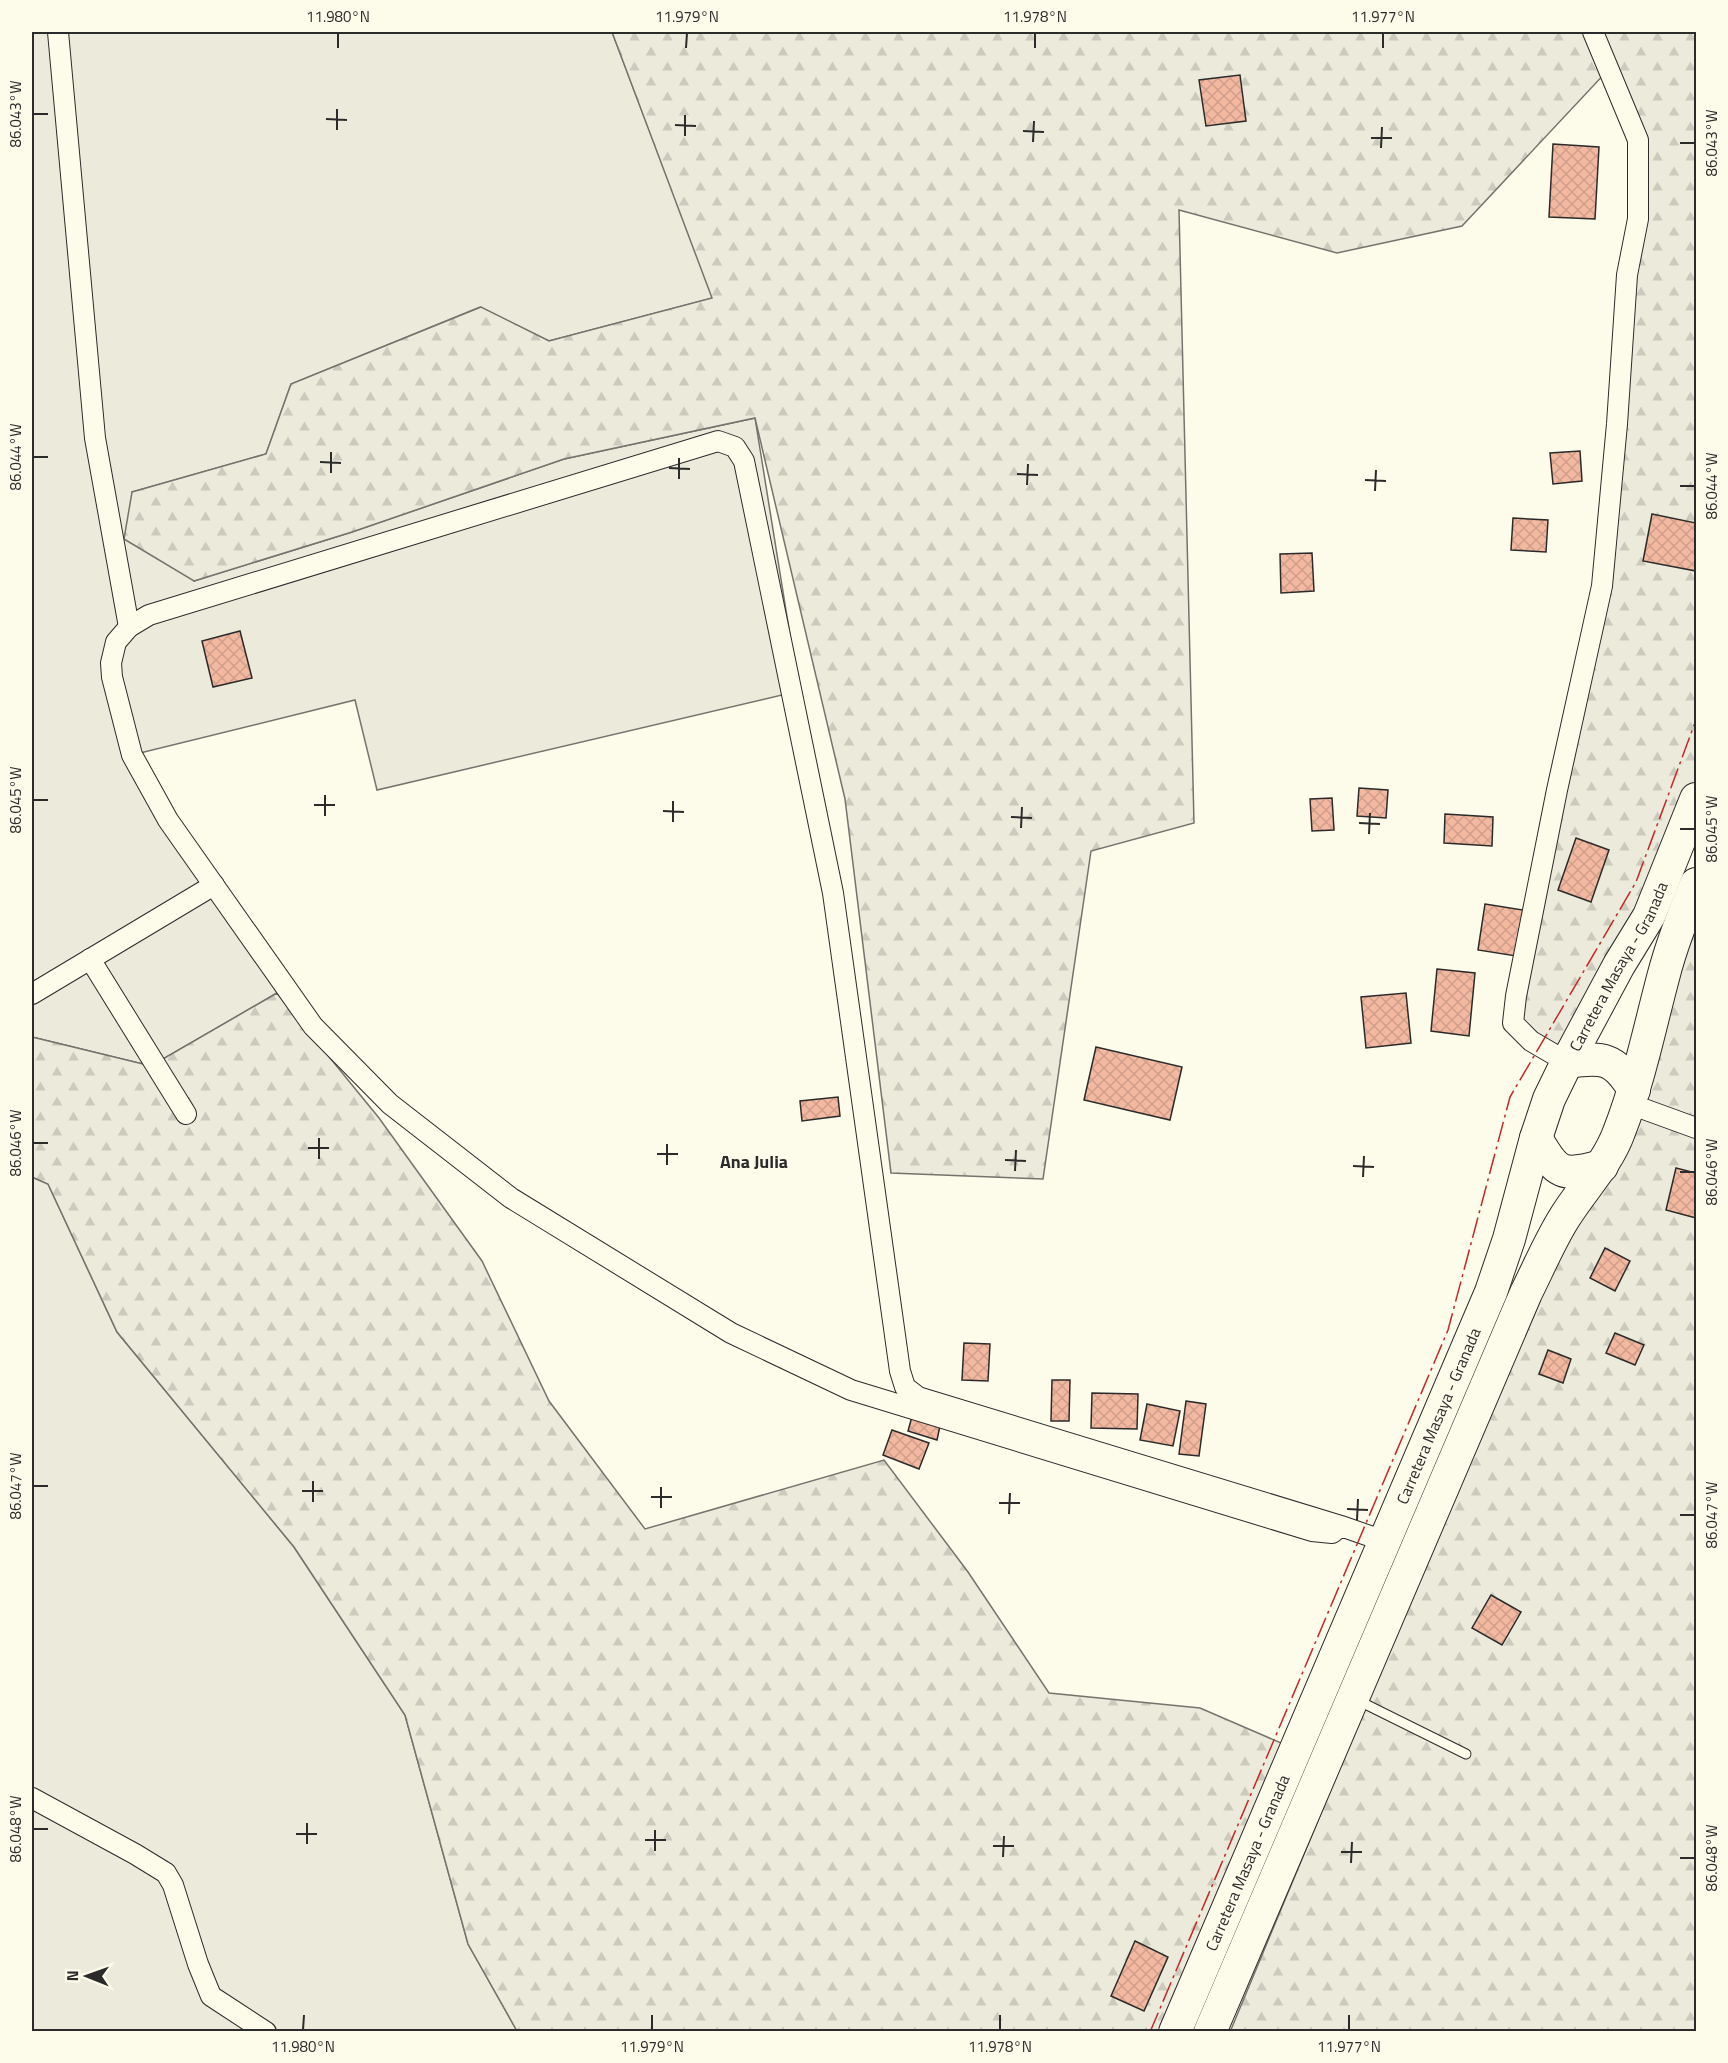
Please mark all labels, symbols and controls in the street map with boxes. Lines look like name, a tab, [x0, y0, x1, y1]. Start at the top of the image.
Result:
text: 11.980°N	[306, 5, 370, 28]
text: 11.979°N	[655, 5, 719, 28]
text: 11.978°N	[1003, 5, 1067, 28]
text: 11.977°N	[1351, 5, 1415, 28]
text: 86.043°W	[4, 81, 27, 147]
text: 86.043°W	[1700, 110, 1723, 176]
text: 86.044°W	[4, 424, 27, 490]
text: 86.044°W	[1700, 453, 1723, 519]
text: 86.045°W	[4, 767, 27, 833]
text: 86.045°W	[1700, 796, 1723, 862]
street label: Carretera Masaya - Granada	[1563, 878, 1674, 1056]
text: 86.046°W	[4, 1110, 27, 1176]
text: 86.046°W	[1700, 1139, 1723, 1205]
district label: Ana Julia	[720, 1148, 788, 1175]
street label: Carretera Masaya - Granada	[1390, 1324, 1486, 1508]
text: 86.047°W	[4, 1453, 27, 1519]
text: 86.047°W	[1700, 1482, 1723, 1548]
street label: Carretera Masaya - Granada	[1199, 1771, 1296, 1955]
text: 86.048°W	[4, 1796, 27, 1862]
text: 86.048°W	[1700, 1825, 1723, 1891]
north arrow	[57, 1946, 117, 2006]
text: N	[60, 1970, 84, 1981]
text: 11.980°N	[271, 2035, 335, 2058]
text: 11.979°N	[620, 2035, 684, 2058]
text: 11.978°N	[968, 2035, 1032, 2058]
text: 11.977°N	[1317, 2035, 1381, 2058]

